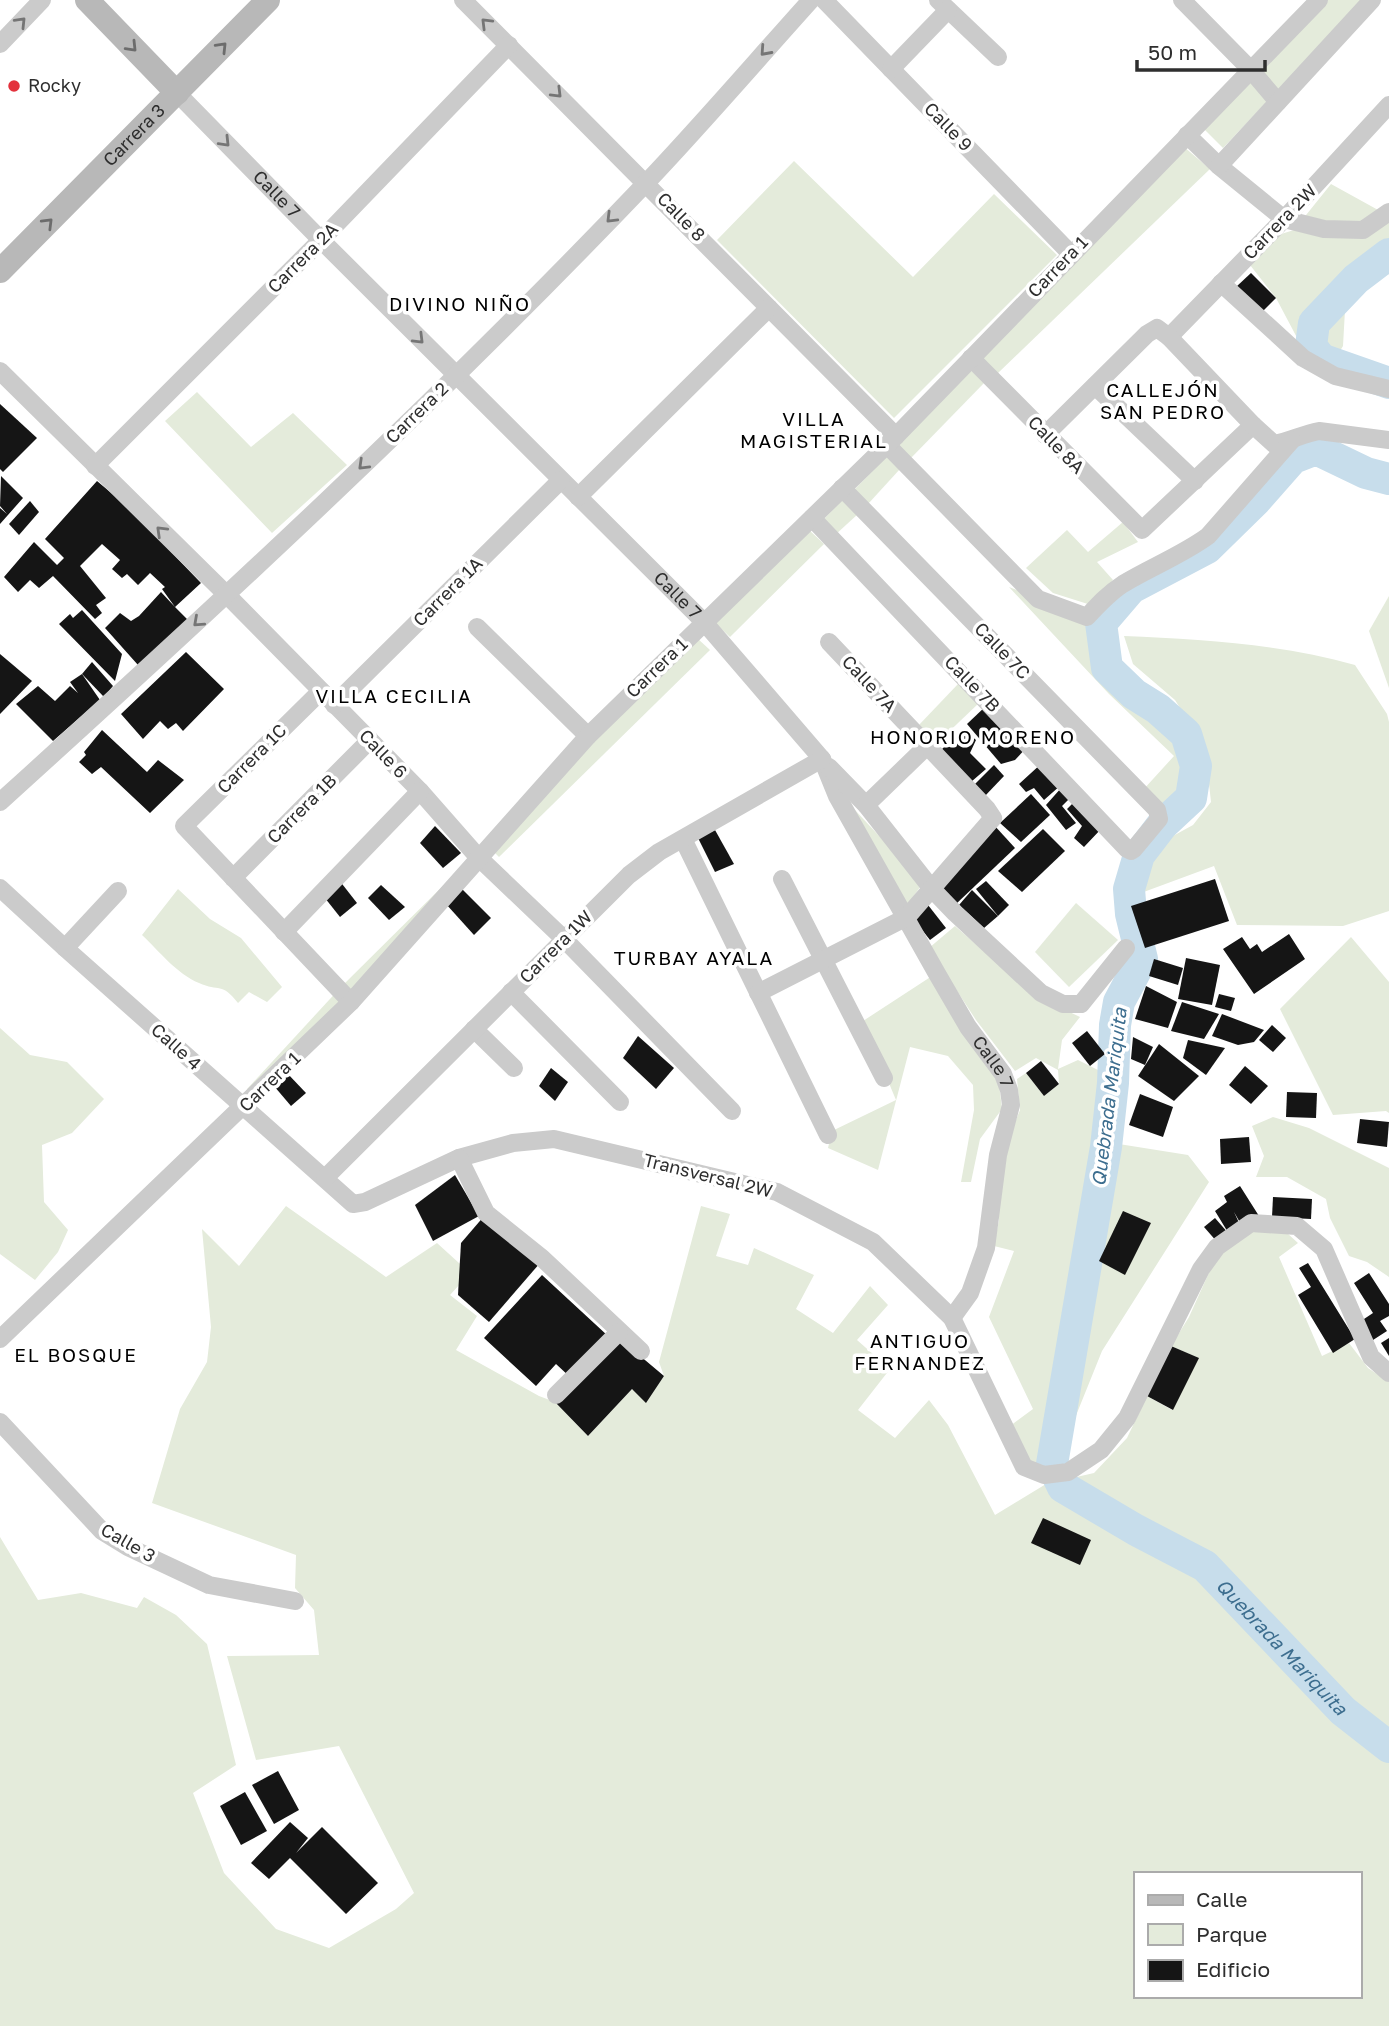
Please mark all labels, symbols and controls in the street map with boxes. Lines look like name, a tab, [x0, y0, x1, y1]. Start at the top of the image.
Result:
one-way arrow	[13, 17, 26, 30]
one-way arrow	[481, 18, 494, 31]
scale bar	[1137, 28, 1265, 72]
one-way arrow	[124, 38, 137, 51]
text: 50 m	[1148, 39, 1197, 65]
one-way arrow	[214, 42, 227, 55]
one-way arrow	[761, 43, 773, 56]
place label: Rocky	[28, 74, 81, 96]
marker: Rocky	[6, 78, 22, 94]
one-way arrow	[549, 85, 562, 98]
street label: Calle 9	[920, 97, 977, 155]
street label: Carrera 3	[98, 99, 169, 170]
one-way arrow	[217, 134, 229, 146]
street label: Calle 7	[249, 165, 305, 222]
street label: Carrera 2W	[1238, 179, 1321, 263]
street label: Calle 8	[653, 187, 710, 245]
one-way arrow	[607, 210, 619, 222]
street label: Carrera 2A	[262, 217, 342, 297]
one-way arrow	[40, 218, 53, 231]
street label: Carrera 1	[1023, 231, 1092, 302]
district label: DIVINO NIÑO	[389, 292, 531, 315]
one-way arrow	[411, 330, 424, 343]
street label: Carrera 2	[380, 377, 452, 448]
district label: CALLEJÓN SAN PEDRO	[1100, 378, 1226, 423]
district label: VILLA MAGISTERIAL	[740, 407, 888, 452]
street label: Calle 8A	[1024, 411, 1090, 478]
one-way arrow	[358, 456, 371, 469]
one-way arrow	[157, 527, 169, 539]
street label: Carrera 1A	[408, 552, 487, 631]
street label: Calle 7	[650, 566, 706, 623]
one-way arrow	[194, 614, 207, 626]
street label: Calle 7C	[970, 617, 1035, 683]
street label: Carrera 1	[621, 632, 692, 702]
street label: Calle 7A	[838, 650, 902, 717]
street label: Calle 7B	[940, 650, 1005, 716]
district label: VILLA CECILIA	[315, 684, 473, 707]
street label: Carrera 1C	[212, 719, 291, 798]
street label: Calle 6	[355, 724, 412, 782]
district label: HONORIO MORENO	[870, 725, 1076, 748]
street label: Carrera 1B	[262, 769, 341, 848]
street label: Carrera 1W	[514, 905, 596, 987]
district label: TURBAY AYALA	[614, 946, 774, 969]
water label: Quebrada Mariquita	[1086, 1005, 1131, 1187]
street label: Calle 4	[147, 1018, 206, 1074]
street label: Calle 7	[968, 1031, 1019, 1090]
street label: Carrera 1	[234, 1046, 305, 1116]
street label: Transversal 2W	[642, 1148, 775, 1202]
district label: ANTIGUO FERNANDEZ	[854, 1329, 986, 1374]
district label: EL BOSQUE	[14, 1343, 138, 1366]
street label: Calle 3	[97, 1518, 160, 1566]
water label: Quebrada Mariquita	[1212, 1573, 1353, 1720]
legend	[1134, 1872, 1361, 1998]
text: Calle	[1196, 1886, 1248, 1912]
text: Parque	[1196, 1921, 1267, 1947]
text: Edificio	[1196, 1956, 1270, 1982]

